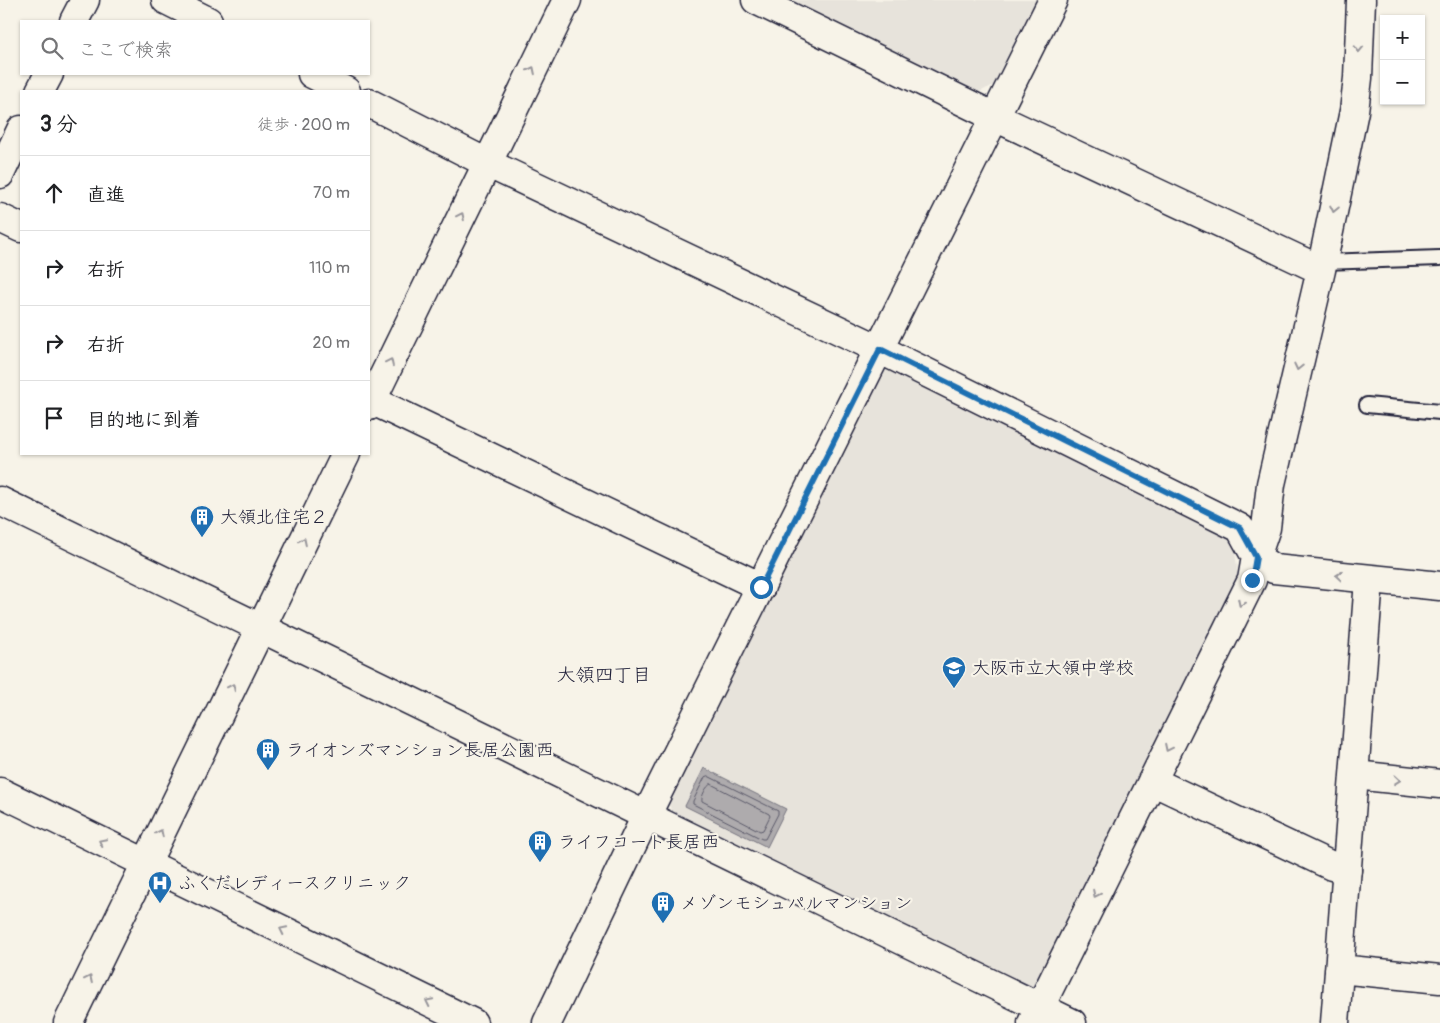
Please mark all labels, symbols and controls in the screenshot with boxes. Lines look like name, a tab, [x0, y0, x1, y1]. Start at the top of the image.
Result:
map controls	[1380, 15, 1425, 105]
button: +	[1380, 15, 1425, 60]
search box	[20, 20, 370, 75]
icon: search	[38, 34, 66, 62]
text: ここで検索	[78, 38, 173, 62]
one-way arrow	[1354, 45, 1364, 53]
button: −	[1380, 60, 1425, 105]
one-way arrow	[526, 66, 537, 75]
text: 3 分	[40, 111, 77, 138]
text: 徒歩 · 200 m	[257, 115, 350, 135]
icon: ahead	[40, 179, 68, 207]
text: 直進	[87, 183, 125, 207]
text: 70 m	[313, 183, 350, 203]
one-way arrow	[1329, 204, 1340, 213]
one-way arrow	[455, 212, 465, 221]
icon: right	[40, 254, 68, 282]
text: 右折	[87, 258, 125, 282]
text: 110 m	[309, 258, 350, 278]
icon: right	[40, 329, 68, 357]
text: 右折	[87, 333, 125, 357]
text: 20 m	[312, 333, 350, 353]
one-way arrow	[384, 359, 394, 368]
one-way arrow	[1293, 363, 1304, 372]
icon: arrive	[40, 404, 68, 432]
text: 目的地に到着	[87, 408, 201, 432]
building icon: 大領北住宅２	[189, 504, 215, 538]
place label: 大領北住宅２	[220, 506, 328, 529]
one-way arrow	[297, 537, 307, 546]
route end	[1241, 569, 1264, 592]
one-way arrow	[1335, 571, 1343, 582]
route start	[750, 576, 773, 599]
one-way arrow	[1237, 597, 1247, 606]
school or university icon: 大阪市立大領中学校	[941, 655, 967, 689]
place label: 大阪市立大領中学校	[972, 657, 1134, 680]
district label: 大領四丁目	[556, 663, 652, 687]
one-way arrow	[226, 683, 236, 692]
building icon: ライオンズマンション長居公園西	[255, 737, 281, 771]
place label: ライオンズマンション長居公園西	[286, 739, 554, 762]
one-way arrow	[1164, 743, 1174, 752]
one-way arrow	[1394, 774, 1402, 785]
one-way arrow	[154, 829, 164, 838]
building icon: ライフコート長居西	[527, 829, 553, 863]
place label: ライフコート長居西	[558, 831, 719, 854]
one-way arrow	[98, 837, 107, 848]
hospital icon: ふくだレディースクリニック	[147, 870, 173, 904]
place label: ふくだレディースクリニック	[178, 872, 411, 895]
one-way arrow	[1092, 889, 1102, 898]
building icon: メゾンモシュパルマンション	[650, 890, 676, 924]
place label: メゾンモシュパルマンション	[680, 892, 913, 915]
one-way arrow	[279, 926, 288, 936]
one-way arrow	[83, 975, 93, 984]
one-way arrow	[425, 997, 434, 1008]

